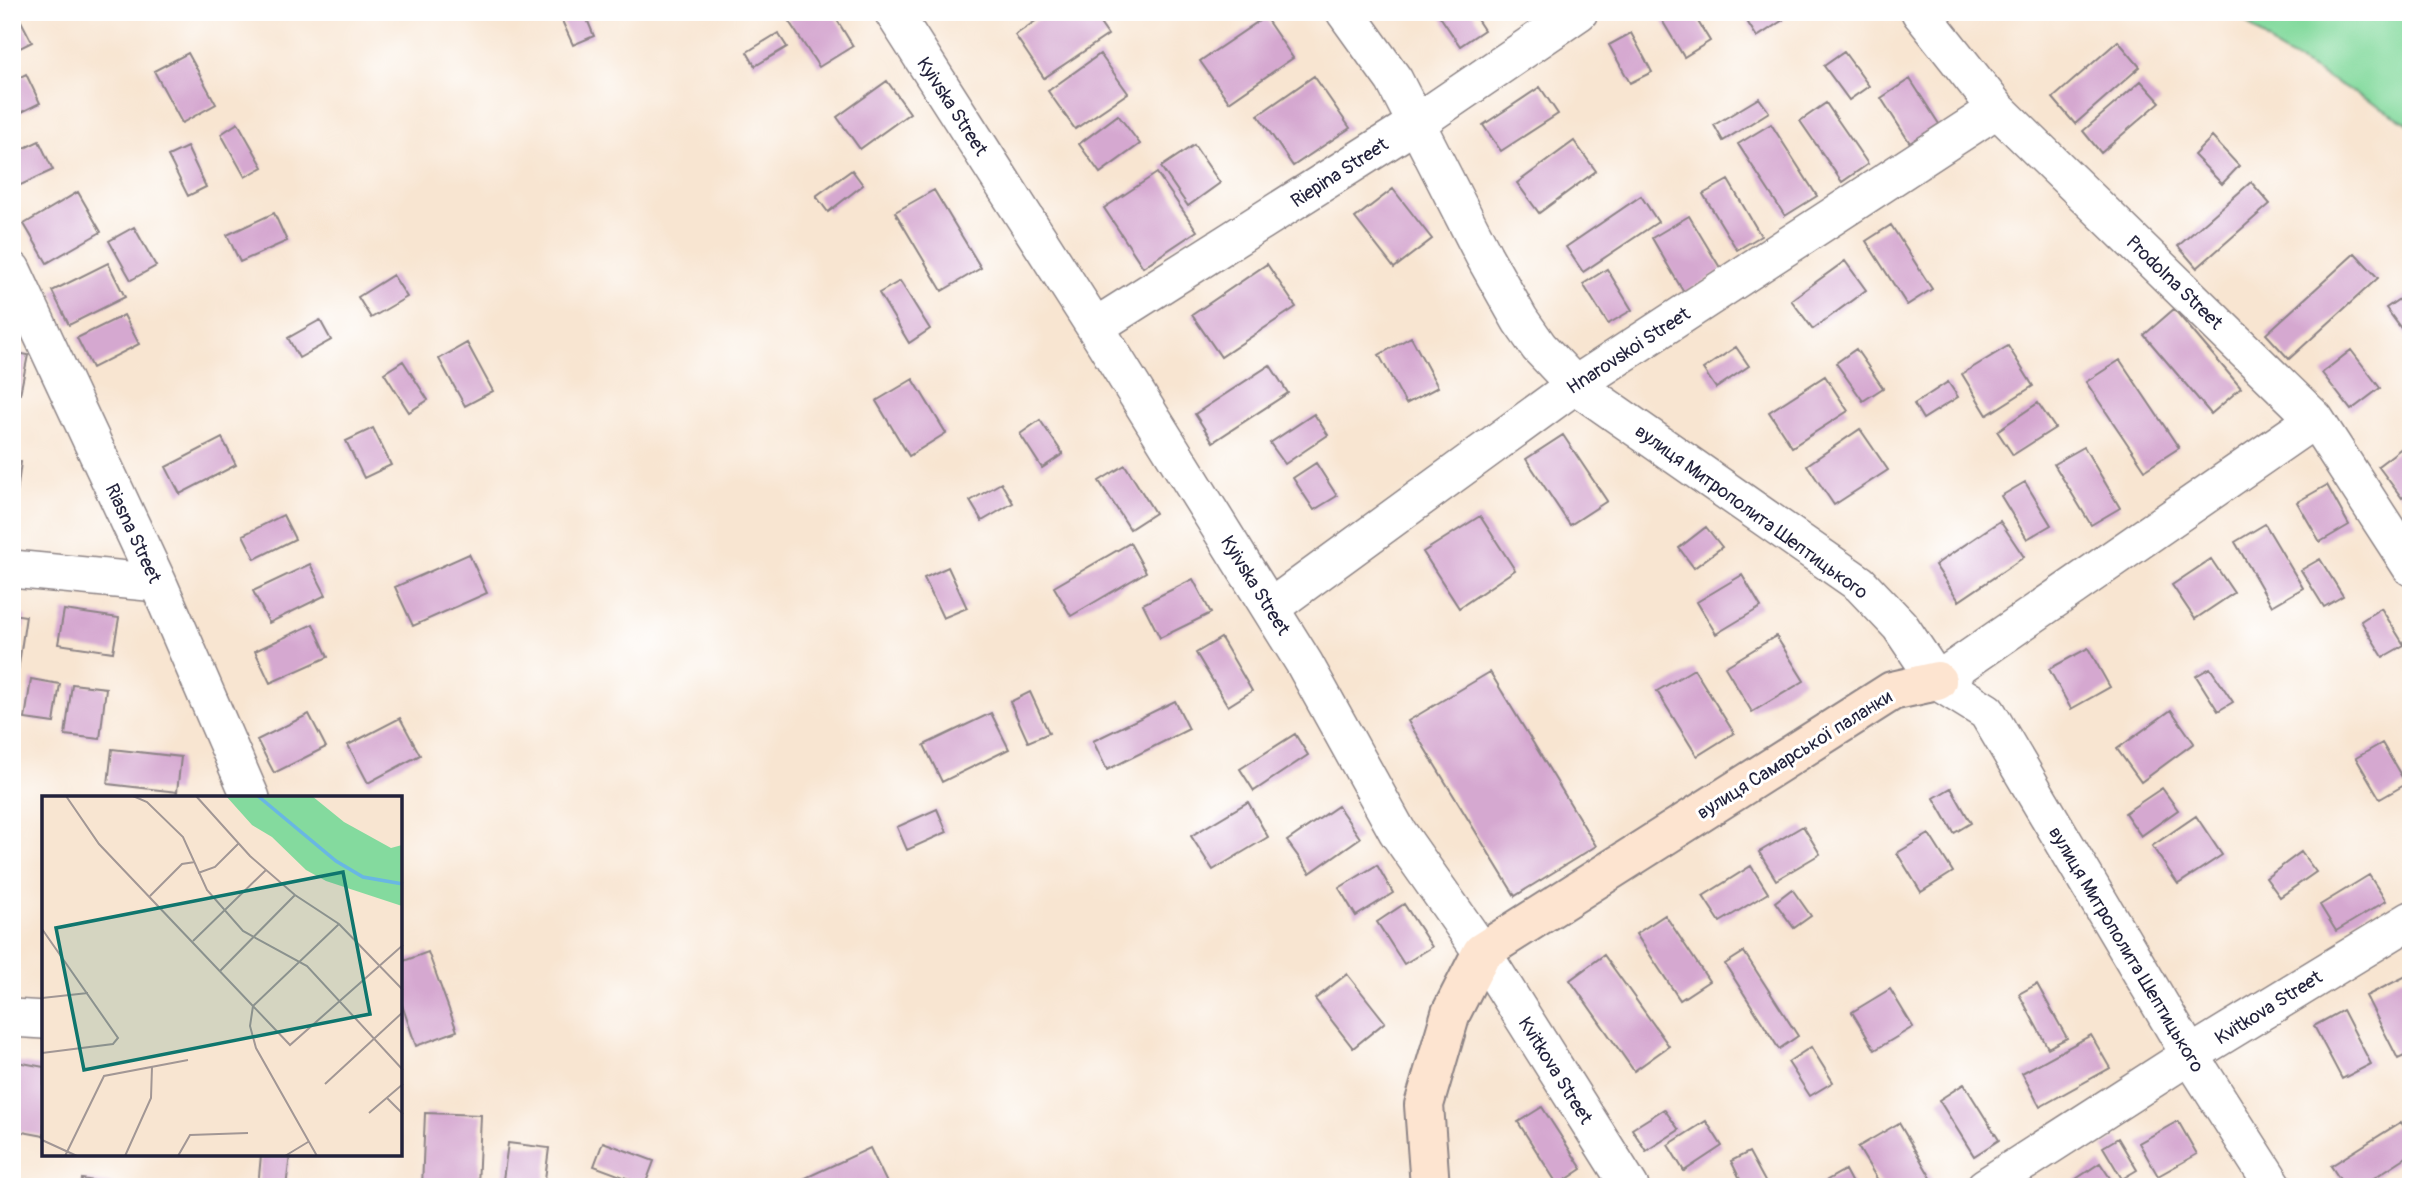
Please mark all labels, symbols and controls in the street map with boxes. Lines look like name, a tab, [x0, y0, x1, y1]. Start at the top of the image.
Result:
street label: Kyivska Street	[911, 53, 993, 161]
street label: Riepina Street	[1286, 132, 1393, 213]
street label: Prodolna Street	[2121, 230, 2228, 335]
street label: Hnarovskoi Street	[1562, 302, 1695, 400]
street label: вулиця Митрополита Шептицького	[1630, 419, 1873, 605]
street label: Riasna Street	[100, 480, 167, 587]
street label: Kyivska Street	[1215, 531, 1295, 640]
street label: вулиця Самарської паланки	[1692, 685, 1897, 825]
inset map	[42, 796, 402, 1157]
street label: вулиця Митрополита Шептицького	[2043, 822, 2209, 1077]
street label: Kvitkova Street	[2210, 965, 2327, 1050]
street label: Kvitkova Street	[1513, 1012, 1598, 1129]

